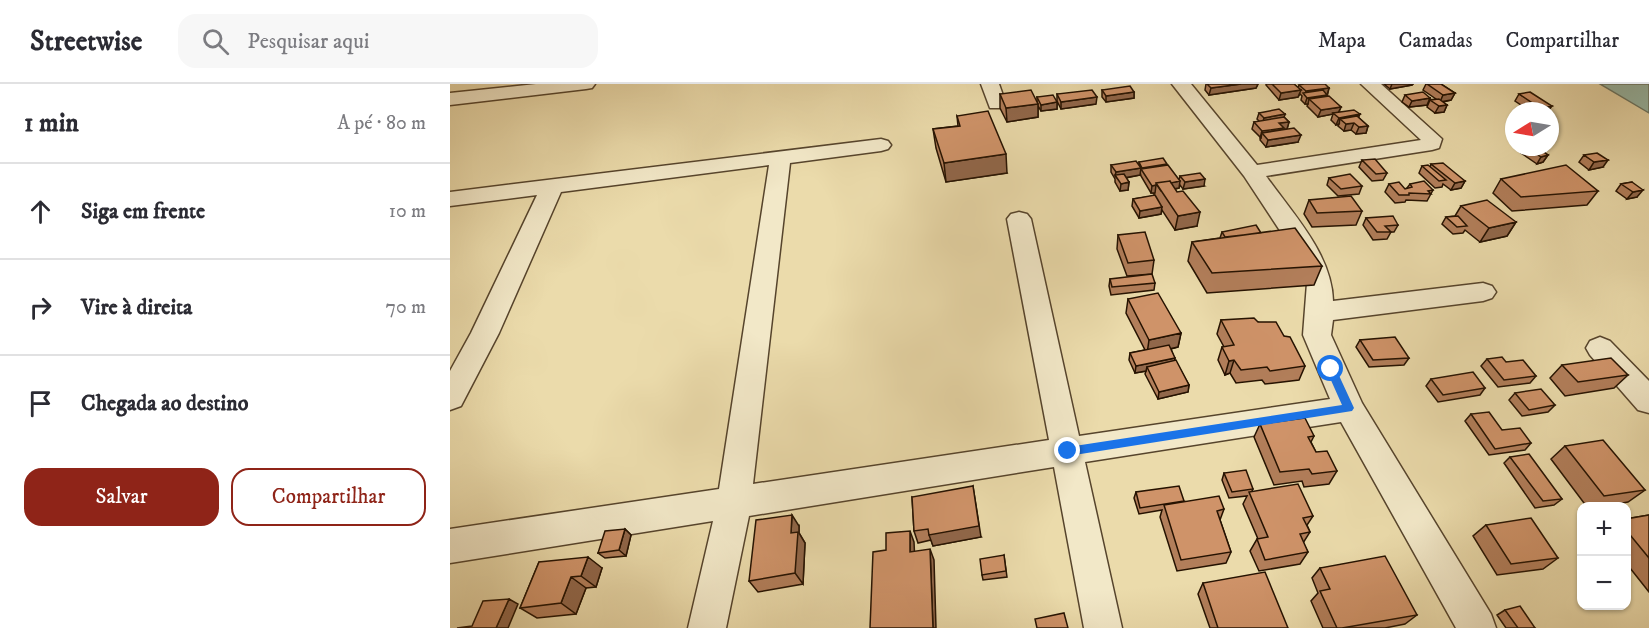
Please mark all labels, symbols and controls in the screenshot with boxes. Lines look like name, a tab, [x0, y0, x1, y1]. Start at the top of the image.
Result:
search box	[178, 14, 598, 68]
text: Streetwise	[30, 24, 142, 59]
icon: search	[199, 25, 232, 58]
text: Pesquisar aqui	[247, 28, 369, 55]
text: Mapa	[1318, 28, 1366, 54]
text: Camadas	[1399, 28, 1473, 54]
text: Compartilhar	[1506, 28, 1619, 54]
north arrow	[1505, 102, 1559, 156]
text: 1 min	[24, 107, 79, 140]
text: A pé · 80 m	[337, 111, 426, 136]
icon: ahead	[24, 195, 57, 228]
text: Siga em frente	[81, 198, 205, 225]
text: 10 m	[389, 199, 426, 224]
icon: right	[24, 291, 57, 324]
text: Vire à direita	[81, 294, 192, 321]
text: 70 m	[385, 295, 426, 320]
route start	[1317, 355, 1343, 381]
icon: arrive	[24, 387, 57, 420]
text: Chegada ao destino	[81, 390, 248, 417]
route end	[1054, 437, 1080, 463]
button: Salvar	[24, 468, 219, 526]
button: Compartilhar	[231, 468, 426, 526]
map controls	[1577, 502, 1631, 610]
button: +	[1577, 502, 1631, 556]
button: −	[1577, 556, 1631, 610]

